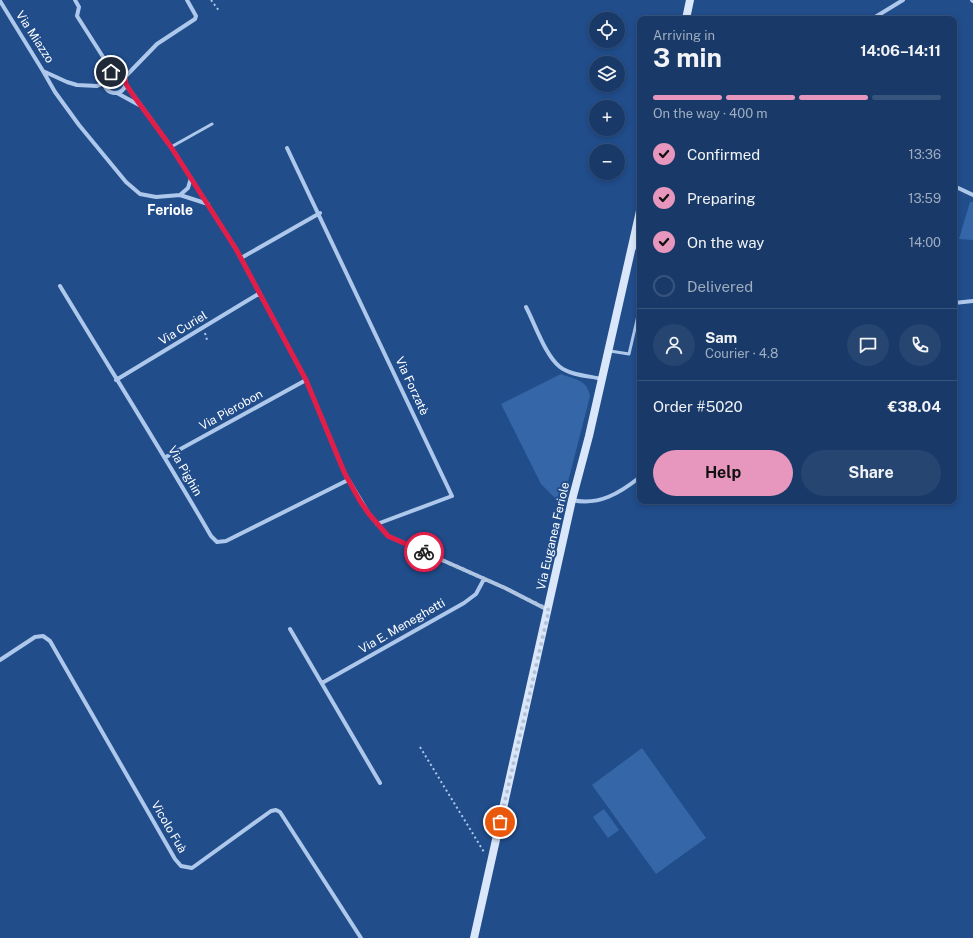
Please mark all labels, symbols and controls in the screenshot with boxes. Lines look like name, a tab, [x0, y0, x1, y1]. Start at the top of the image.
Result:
street label: Via Miazzo	[13, 8, 57, 66]
map controls	[589, 12, 625, 180]
button: locate	[589, 12, 625, 48]
text: Arriving in	[653, 28, 715, 43]
text: 3 min	[653, 42, 722, 73]
text: 14:06–14:11	[860, 42, 941, 59]
pin	[94, 55, 128, 89]
button: layers	[589, 56, 625, 92]
icon: home	[100, 61, 122, 83]
button: +	[589, 100, 625, 136]
text: On the way · 400 m	[653, 106, 768, 121]
icon: check	[653, 143, 675, 165]
button: −	[589, 144, 625, 180]
text: Confirmed	[687, 146, 760, 163]
text: 13:36	[908, 147, 941, 162]
icon: check	[653, 187, 675, 209]
text: Preparing	[687, 190, 756, 207]
text: 13:59	[908, 191, 941, 206]
district label: Feriole	[147, 202, 193, 218]
icon: check	[653, 231, 675, 253]
text: On the way	[687, 234, 764, 251]
text: 14:00	[909, 235, 941, 250]
text: Delivered	[687, 278, 753, 295]
street label: Via Curiel	[156, 308, 210, 348]
button: person	[653, 324, 695, 366]
button: chat	[847, 324, 889, 366]
button: phone	[899, 324, 941, 366]
text: Sam	[705, 329, 737, 346]
text: Courier · 4.8	[705, 346, 778, 361]
street label: Via Forzatè	[392, 355, 432, 418]
street label: Via Pierobon	[197, 387, 265, 433]
text: Order #5020	[653, 398, 743, 415]
text: €38.04	[888, 398, 941, 415]
street label: Via Pighin	[165, 443, 205, 499]
button: Help	[653, 450, 793, 496]
button: Share	[801, 450, 941, 496]
street label: Via Euganea Feriole	[534, 480, 572, 591]
courier	[404, 532, 444, 572]
icon: bike	[413, 541, 435, 563]
street label: Via E. Meneghetti	[357, 596, 447, 656]
street label: Vicolo Fuà	[148, 798, 190, 856]
pin	[483, 805, 517, 839]
icon: bag	[489, 811, 511, 833]

